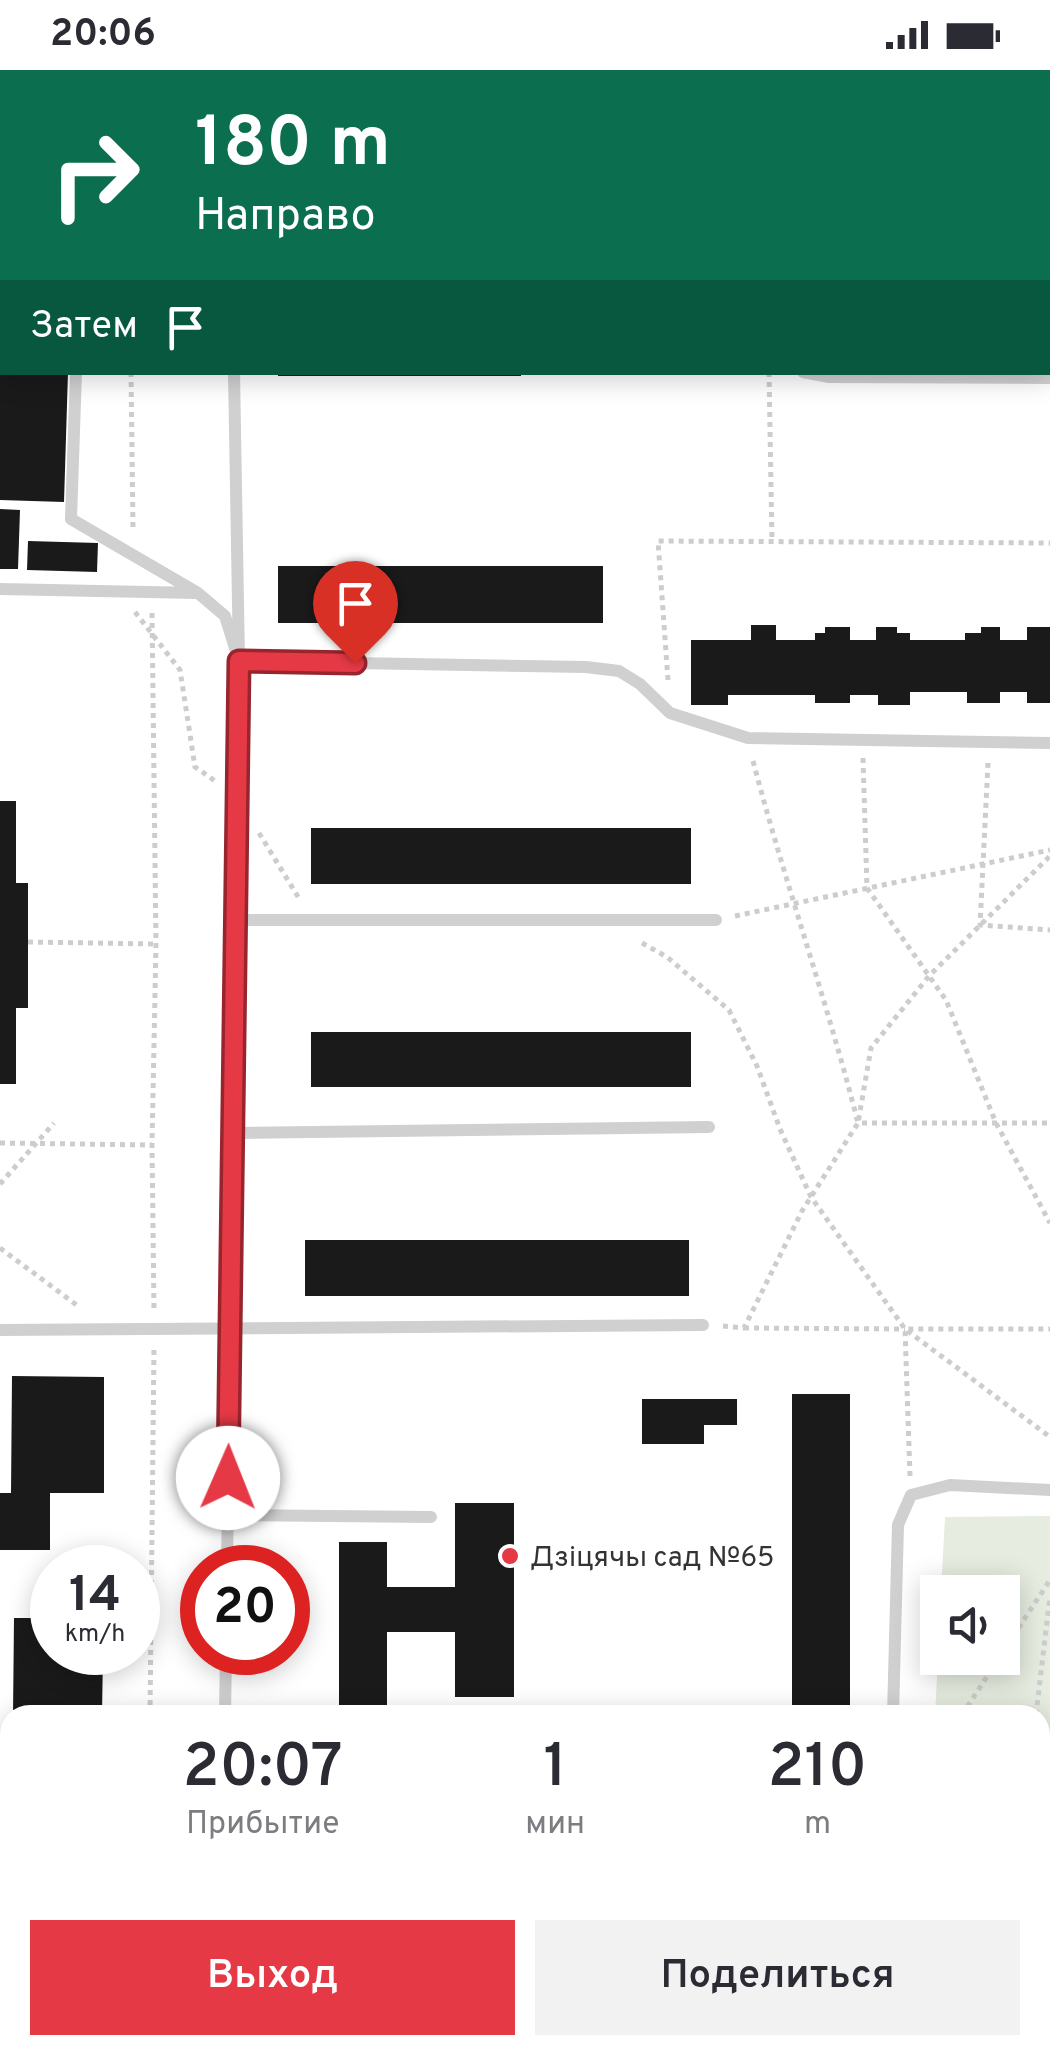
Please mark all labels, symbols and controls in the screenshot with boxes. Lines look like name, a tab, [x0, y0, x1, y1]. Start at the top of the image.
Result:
text: 20:06	[50, 11, 156, 60]
text: 180 m	[195, 102, 391, 191]
icon: right	[30, 110, 160, 240]
text: Направо	[195, 189, 376, 246]
icon: arrive	[158, 300, 213, 355]
text: Затем	[30, 303, 138, 352]
pin	[313, 561, 398, 664]
icon: arrive	[328, 576, 383, 631]
position arrow	[176, 1426, 280, 1530]
place label: Дзіцячы сад №65	[530, 1541, 775, 1577]
speed limit sign: 20	[180, 1545, 310, 1675]
marker: Дзіцячы сад №65	[499, 1545, 521, 1567]
text: 14	[69, 1566, 121, 1629]
map controls	[920, 1575, 1020, 1675]
button: sound	[920, 1575, 1020, 1675]
text: km/h	[65, 1619, 125, 1651]
text: 20:07	[183, 1732, 343, 1808]
text: 1	[543, 1732, 567, 1808]
text: 210	[768, 1732, 867, 1808]
text: Прибытие	[186, 1805, 339, 1845]
text: мин	[525, 1805, 585, 1845]
text: m	[804, 1805, 831, 1845]
button: Выход	[30, 1920, 515, 2035]
button: Поделиться	[535, 1920, 1020, 2035]

